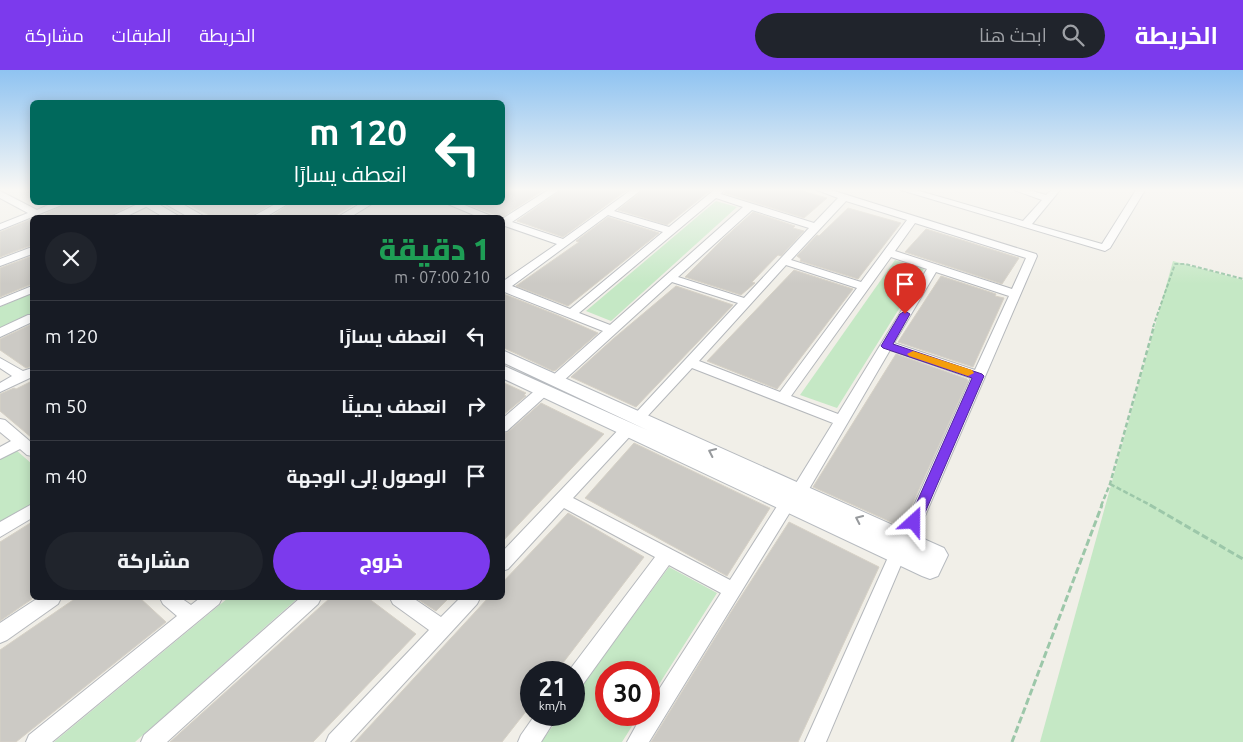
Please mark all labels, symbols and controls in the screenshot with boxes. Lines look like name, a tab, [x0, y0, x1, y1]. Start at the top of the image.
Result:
search box	[755, 13, 1105, 58]
icon: search	[1059, 21, 1087, 49]
text: الخريطة	[1135, 22, 1218, 49]
text: ابحث هنا	[979, 24, 1047, 46]
text: مشاركة	[25, 25, 84, 45]
text: الطبقات	[112, 25, 171, 45]
text: الخريطة	[199, 25, 256, 45]
text: 120 m	[309, 112, 407, 152]
icon: left	[425, 120, 490, 185]
text: انعطف يسارًا	[294, 161, 407, 186]
button: close	[45, 232, 97, 284]
text: 1 دقيقة	[379, 232, 490, 266]
pin	[884, 263, 926, 314]
text: 210 m · 07:00	[394, 268, 490, 286]
icon: arrive	[891, 270, 919, 298]
icon: left	[462, 322, 490, 350]
text: 120 m	[45, 325, 98, 347]
text: انعطف يسارًا	[339, 325, 447, 347]
icon: right	[462, 392, 490, 420]
text: 50 m	[45, 395, 87, 417]
text: انعطف يمينًا	[341, 395, 447, 417]
one-way arrow	[708, 448, 717, 458]
icon: arrive	[462, 462, 490, 490]
text: 40 m	[45, 465, 87, 487]
text: الوصول إلى الوجهة	[287, 465, 447, 487]
position arrow	[887, 495, 939, 547]
one-way arrow	[855, 515, 864, 526]
button: مشاركة	[45, 532, 263, 590]
button: خروج	[273, 532, 490, 590]
speed limit sign: 30	[595, 661, 660, 726]
text: 21	[538, 673, 567, 701]
text: km/h	[539, 699, 566, 712]

